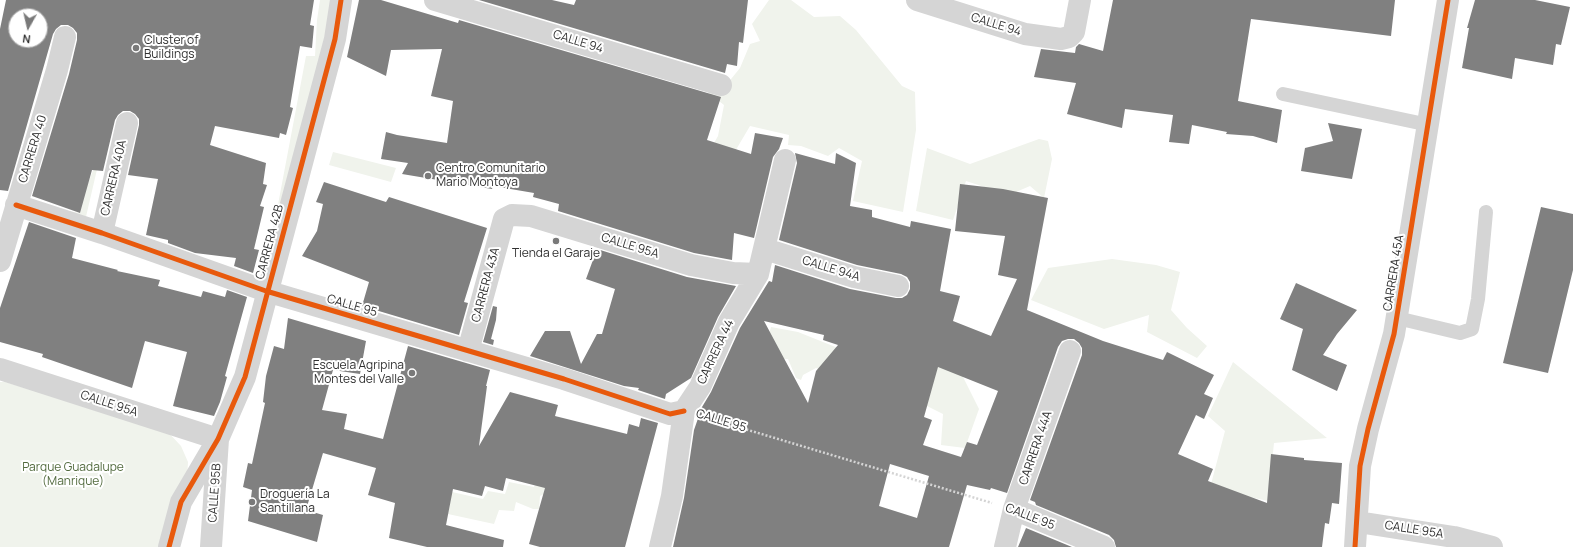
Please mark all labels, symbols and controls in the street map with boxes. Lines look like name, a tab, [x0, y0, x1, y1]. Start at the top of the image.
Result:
north arrow	[8, 8, 48, 48]
street label: CALLE 94	[969, 11, 1023, 39]
street label: CALLE 94	[551, 28, 605, 56]
text: N	[21, 31, 31, 47]
place label: Cluster of Buildings	[144, 34, 198, 62]
marker: Cluster of Buildings	[131, 43, 141, 53]
street label: CARRERA 40	[16, 113, 50, 185]
street label: CARRERA 40A	[98, 139, 130, 217]
place label: Centro Comunitario Mario Montoya	[436, 162, 546, 190]
marker: Centro Comunitario Mario Montoya	[423, 171, 433, 181]
street label: CARRERA 42B	[253, 203, 287, 281]
street label: CALLE 95A	[599, 230, 661, 262]
street label: CARRERA 45A	[1381, 234, 1407, 312]
marker: Tienda el Garaje	[551, 236, 561, 246]
street label: CARRERA 43A	[469, 246, 503, 324]
place label: Tienda el Garaje	[512, 247, 600, 261]
street label: CALLE 94A	[800, 253, 862, 285]
street label: CALLE 95	[325, 292, 379, 320]
street label: CARRERA 44	[695, 317, 737, 387]
place label: Escuela Agripina Montes del Valle	[313, 359, 404, 387]
marker: Escuela Agripina Montes del Valle	[407, 368, 417, 378]
street label: CALLE 95A	[79, 388, 139, 420]
street label: CALLE 95	[694, 407, 748, 435]
street label: CARRERA 44A	[1017, 409, 1055, 487]
park label: Parque Guadalupe (Manrique)	[22, 461, 124, 489]
street label: CALLE 95B	[206, 463, 224, 523]
place label: Droguería La Santillana	[260, 488, 330, 516]
marker: Droguería La Santillana	[247, 497, 257, 507]
street label: CALLE 95	[1003, 501, 1057, 533]
street label: CALLE 95A	[1384, 518, 1444, 542]

